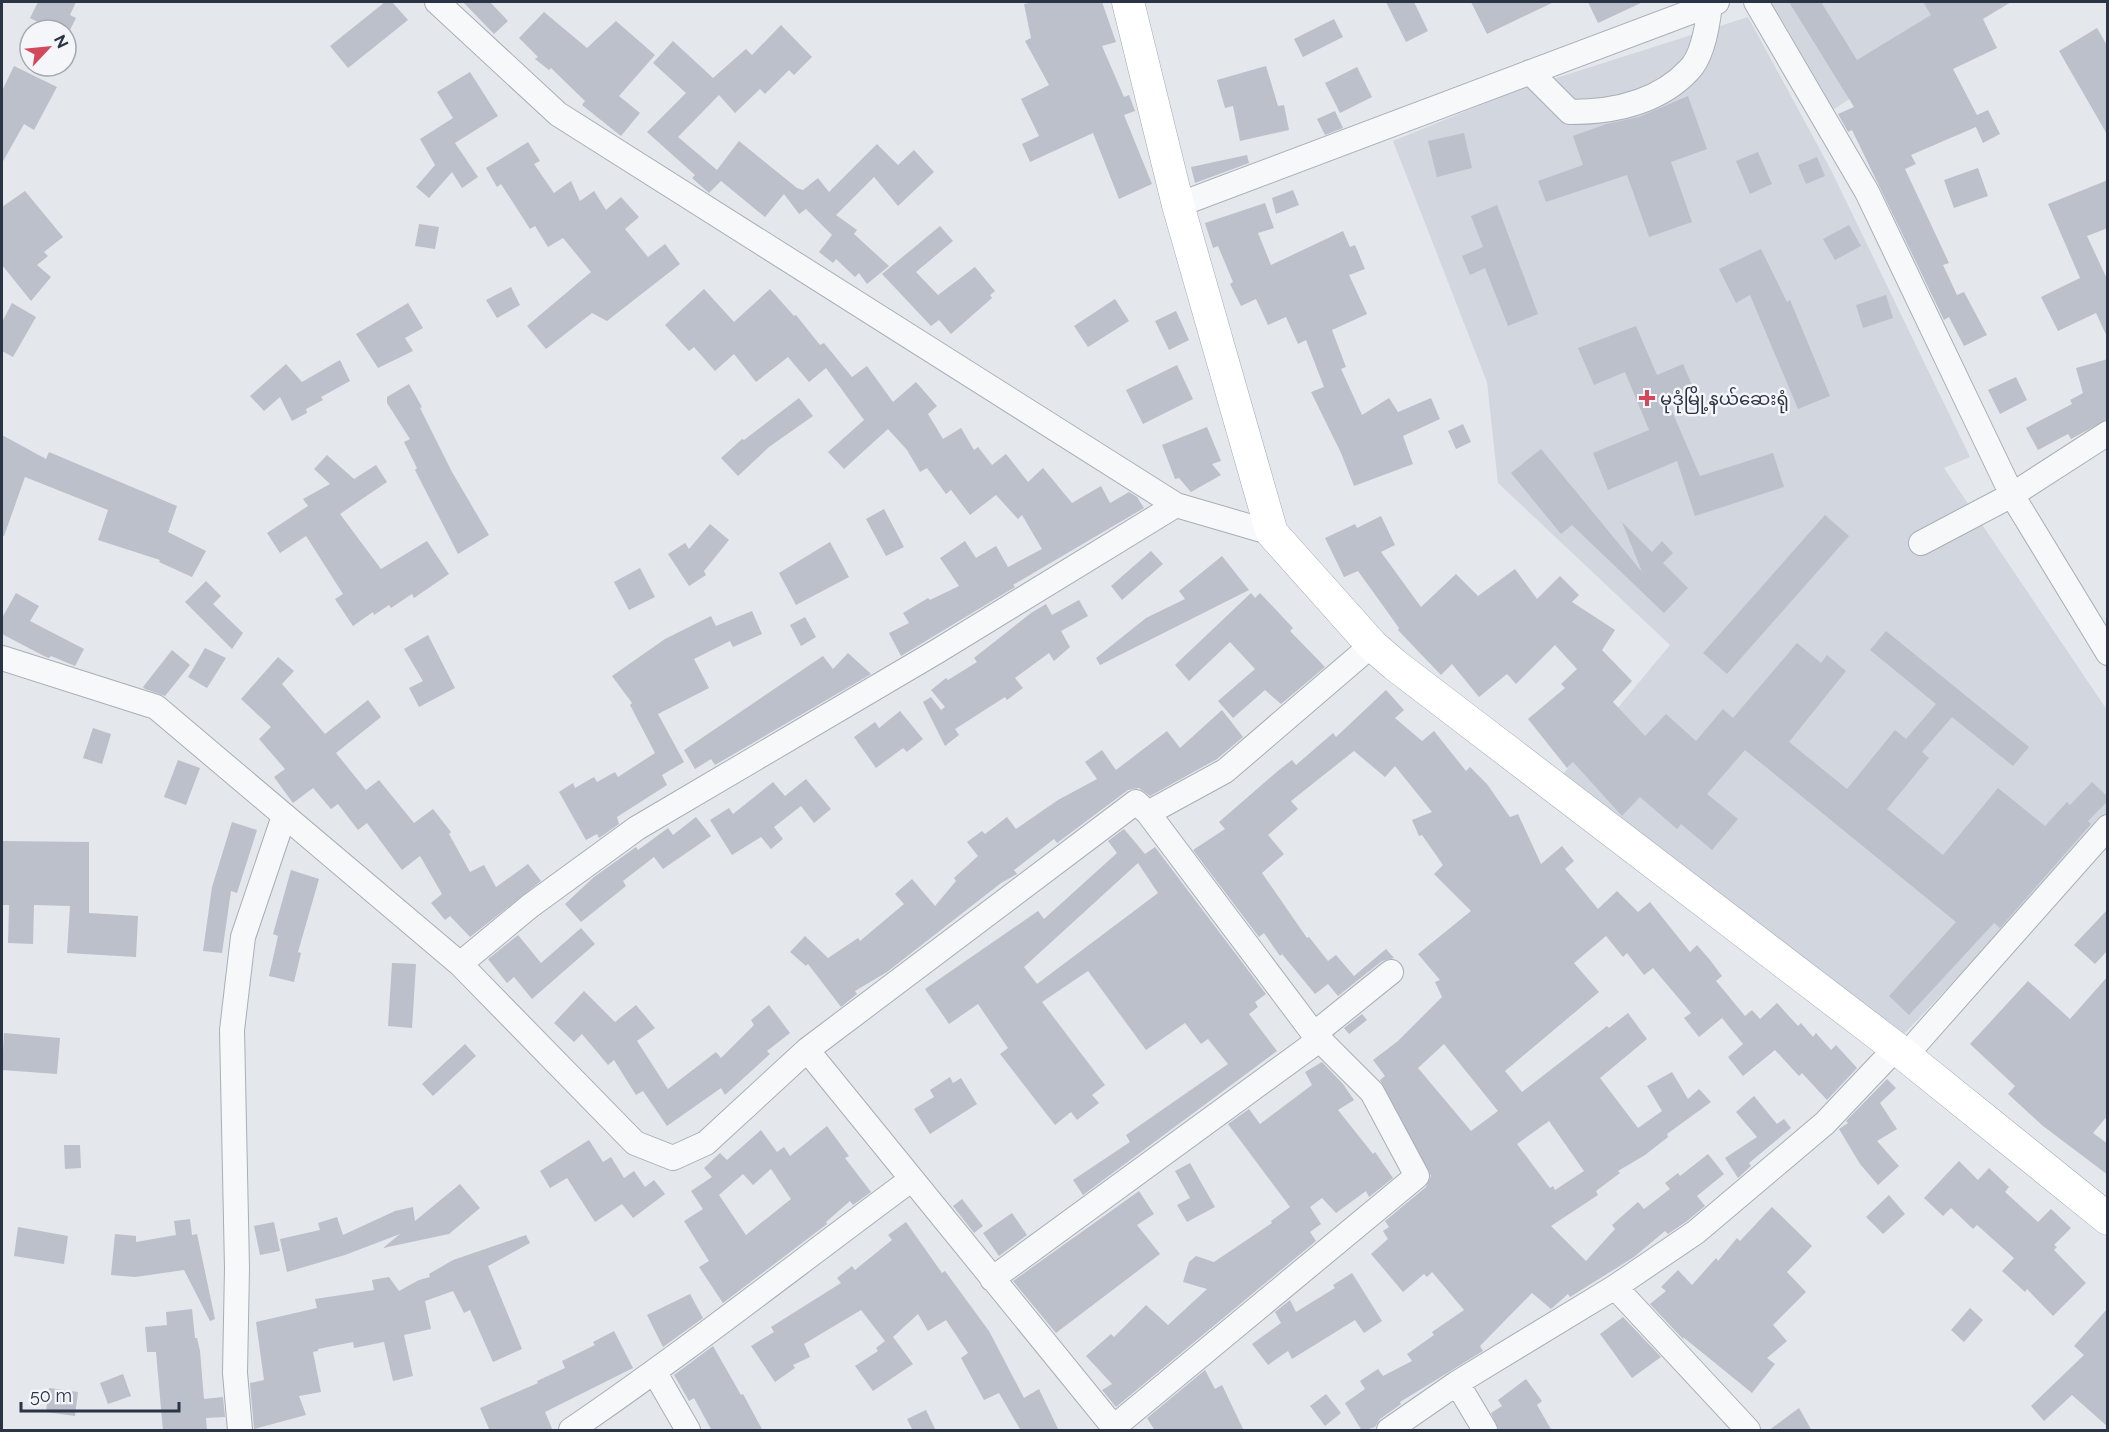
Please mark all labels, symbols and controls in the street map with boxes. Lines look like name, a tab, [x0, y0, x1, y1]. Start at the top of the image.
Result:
north arrow	[18, 18, 78, 78]
text: N	[50, 32, 72, 51]
place label: မုဒုံမြို့နယ်ဆေးရုံ	[1660, 385, 1789, 414]
marker: မုဒုံမြို့နယ်ဆေးရုံ	[1638, 389, 1656, 407]
scale bar	[21, 1375, 178, 1413]
text: 50 m	[30, 1385, 72, 1406]

